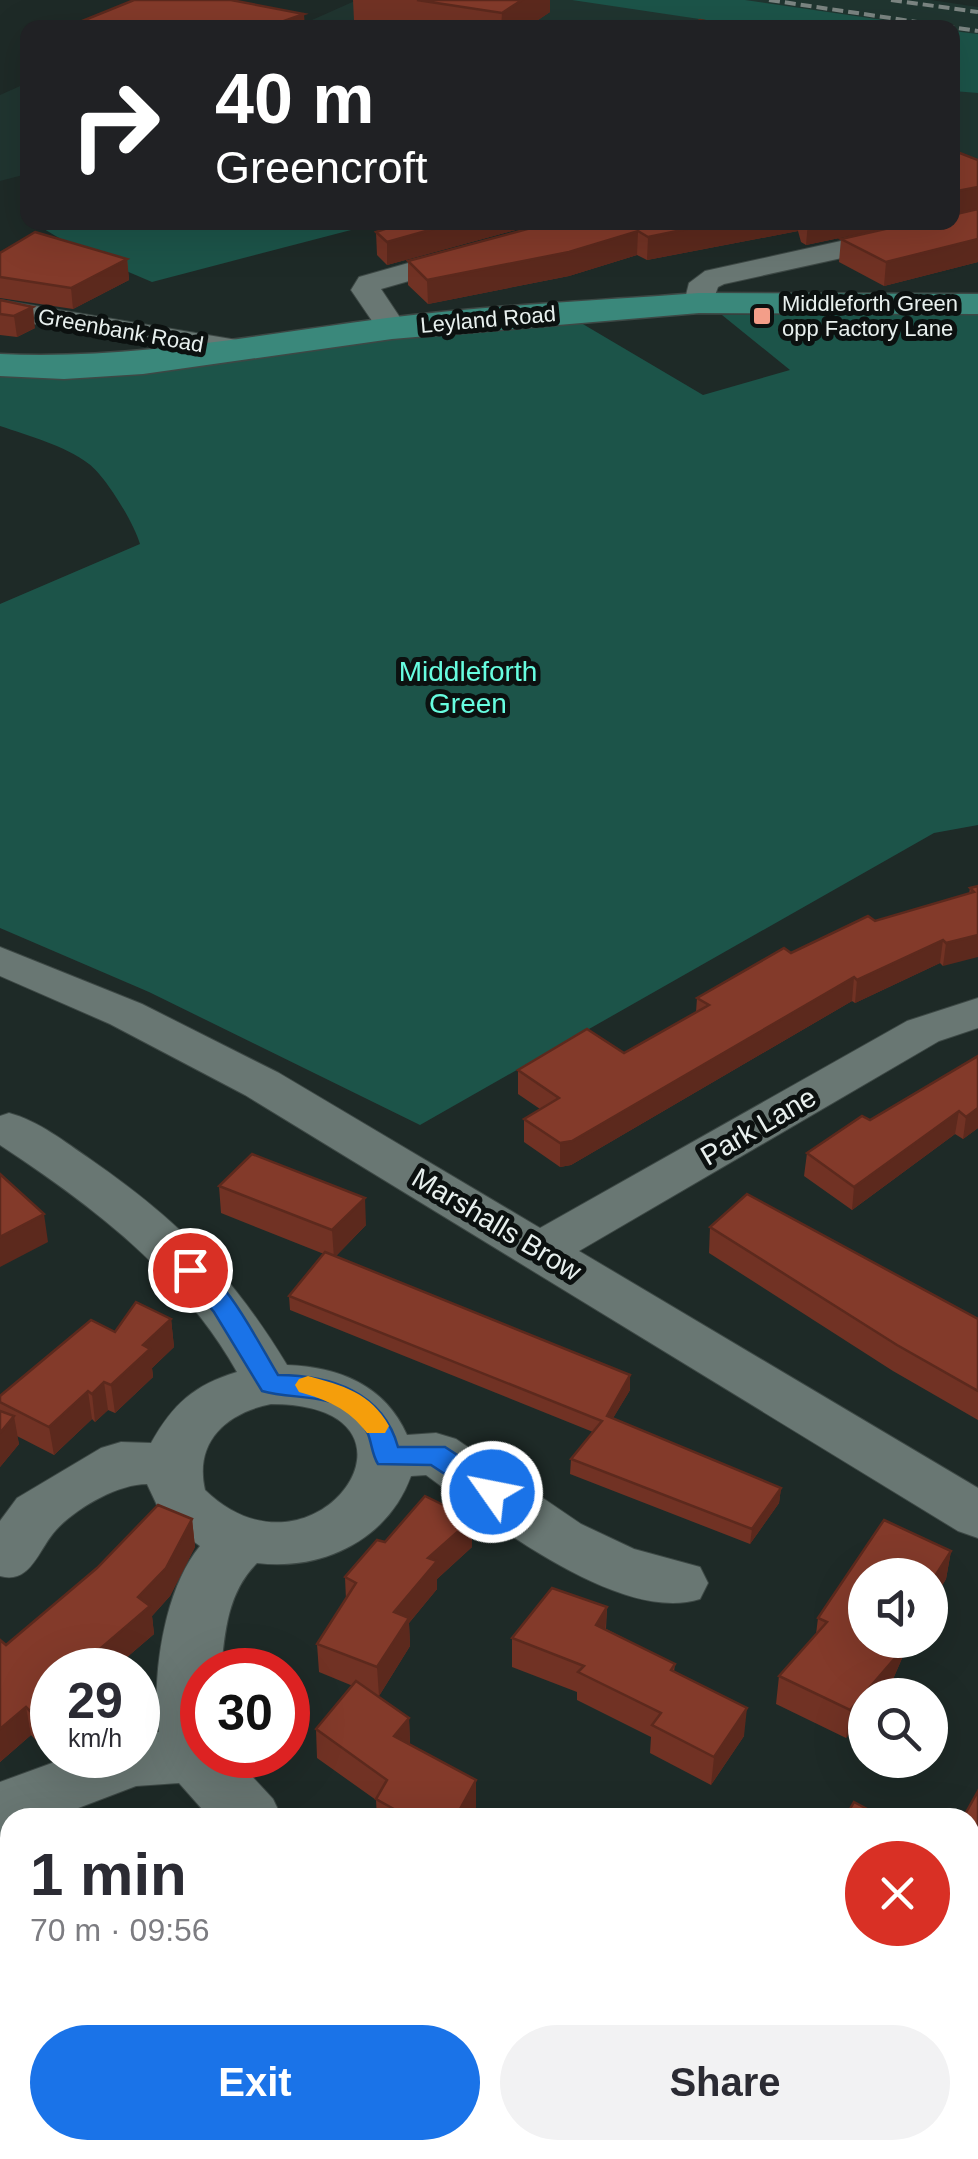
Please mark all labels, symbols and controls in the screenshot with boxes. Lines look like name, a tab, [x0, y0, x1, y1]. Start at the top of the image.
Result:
icon: right	[50, 60, 180, 190]
text: 40 m	[215, 60, 375, 138]
text: Greencroft	[215, 142, 428, 193]
place label: Middleforth Green opp Factory Lane	[782, 291, 958, 341]
street label: Leyland Road	[419, 301, 557, 338]
street label: Greenbank Road	[36, 304, 206, 357]
marker: Middleforth Green opp Factory Lane	[751, 305, 773, 327]
park label: Middleforth Green	[399, 656, 537, 719]
street label: Park Lane	[695, 1081, 821, 1172]
street label: Marshalls Brow	[407, 1162, 587, 1287]
pin	[148, 1228, 233, 1313]
icon: arrive	[163, 1243, 218, 1298]
position arrow	[440, 1440, 544, 1544]
map controls	[848, 1558, 948, 1778]
button: sound	[848, 1558, 948, 1658]
speed limit sign: 30	[180, 1648, 310, 1778]
text: 29	[67, 1673, 123, 1729]
button: search	[848, 1678, 948, 1778]
text: km/h	[68, 1724, 122, 1752]
text: 1 min	[30, 1841, 187, 1908]
button: close	[845, 1841, 950, 1946]
text: 70 m · 09:56	[30, 1912, 210, 1948]
button: Exit	[30, 2025, 480, 2140]
button: Share	[500, 2025, 950, 2140]

